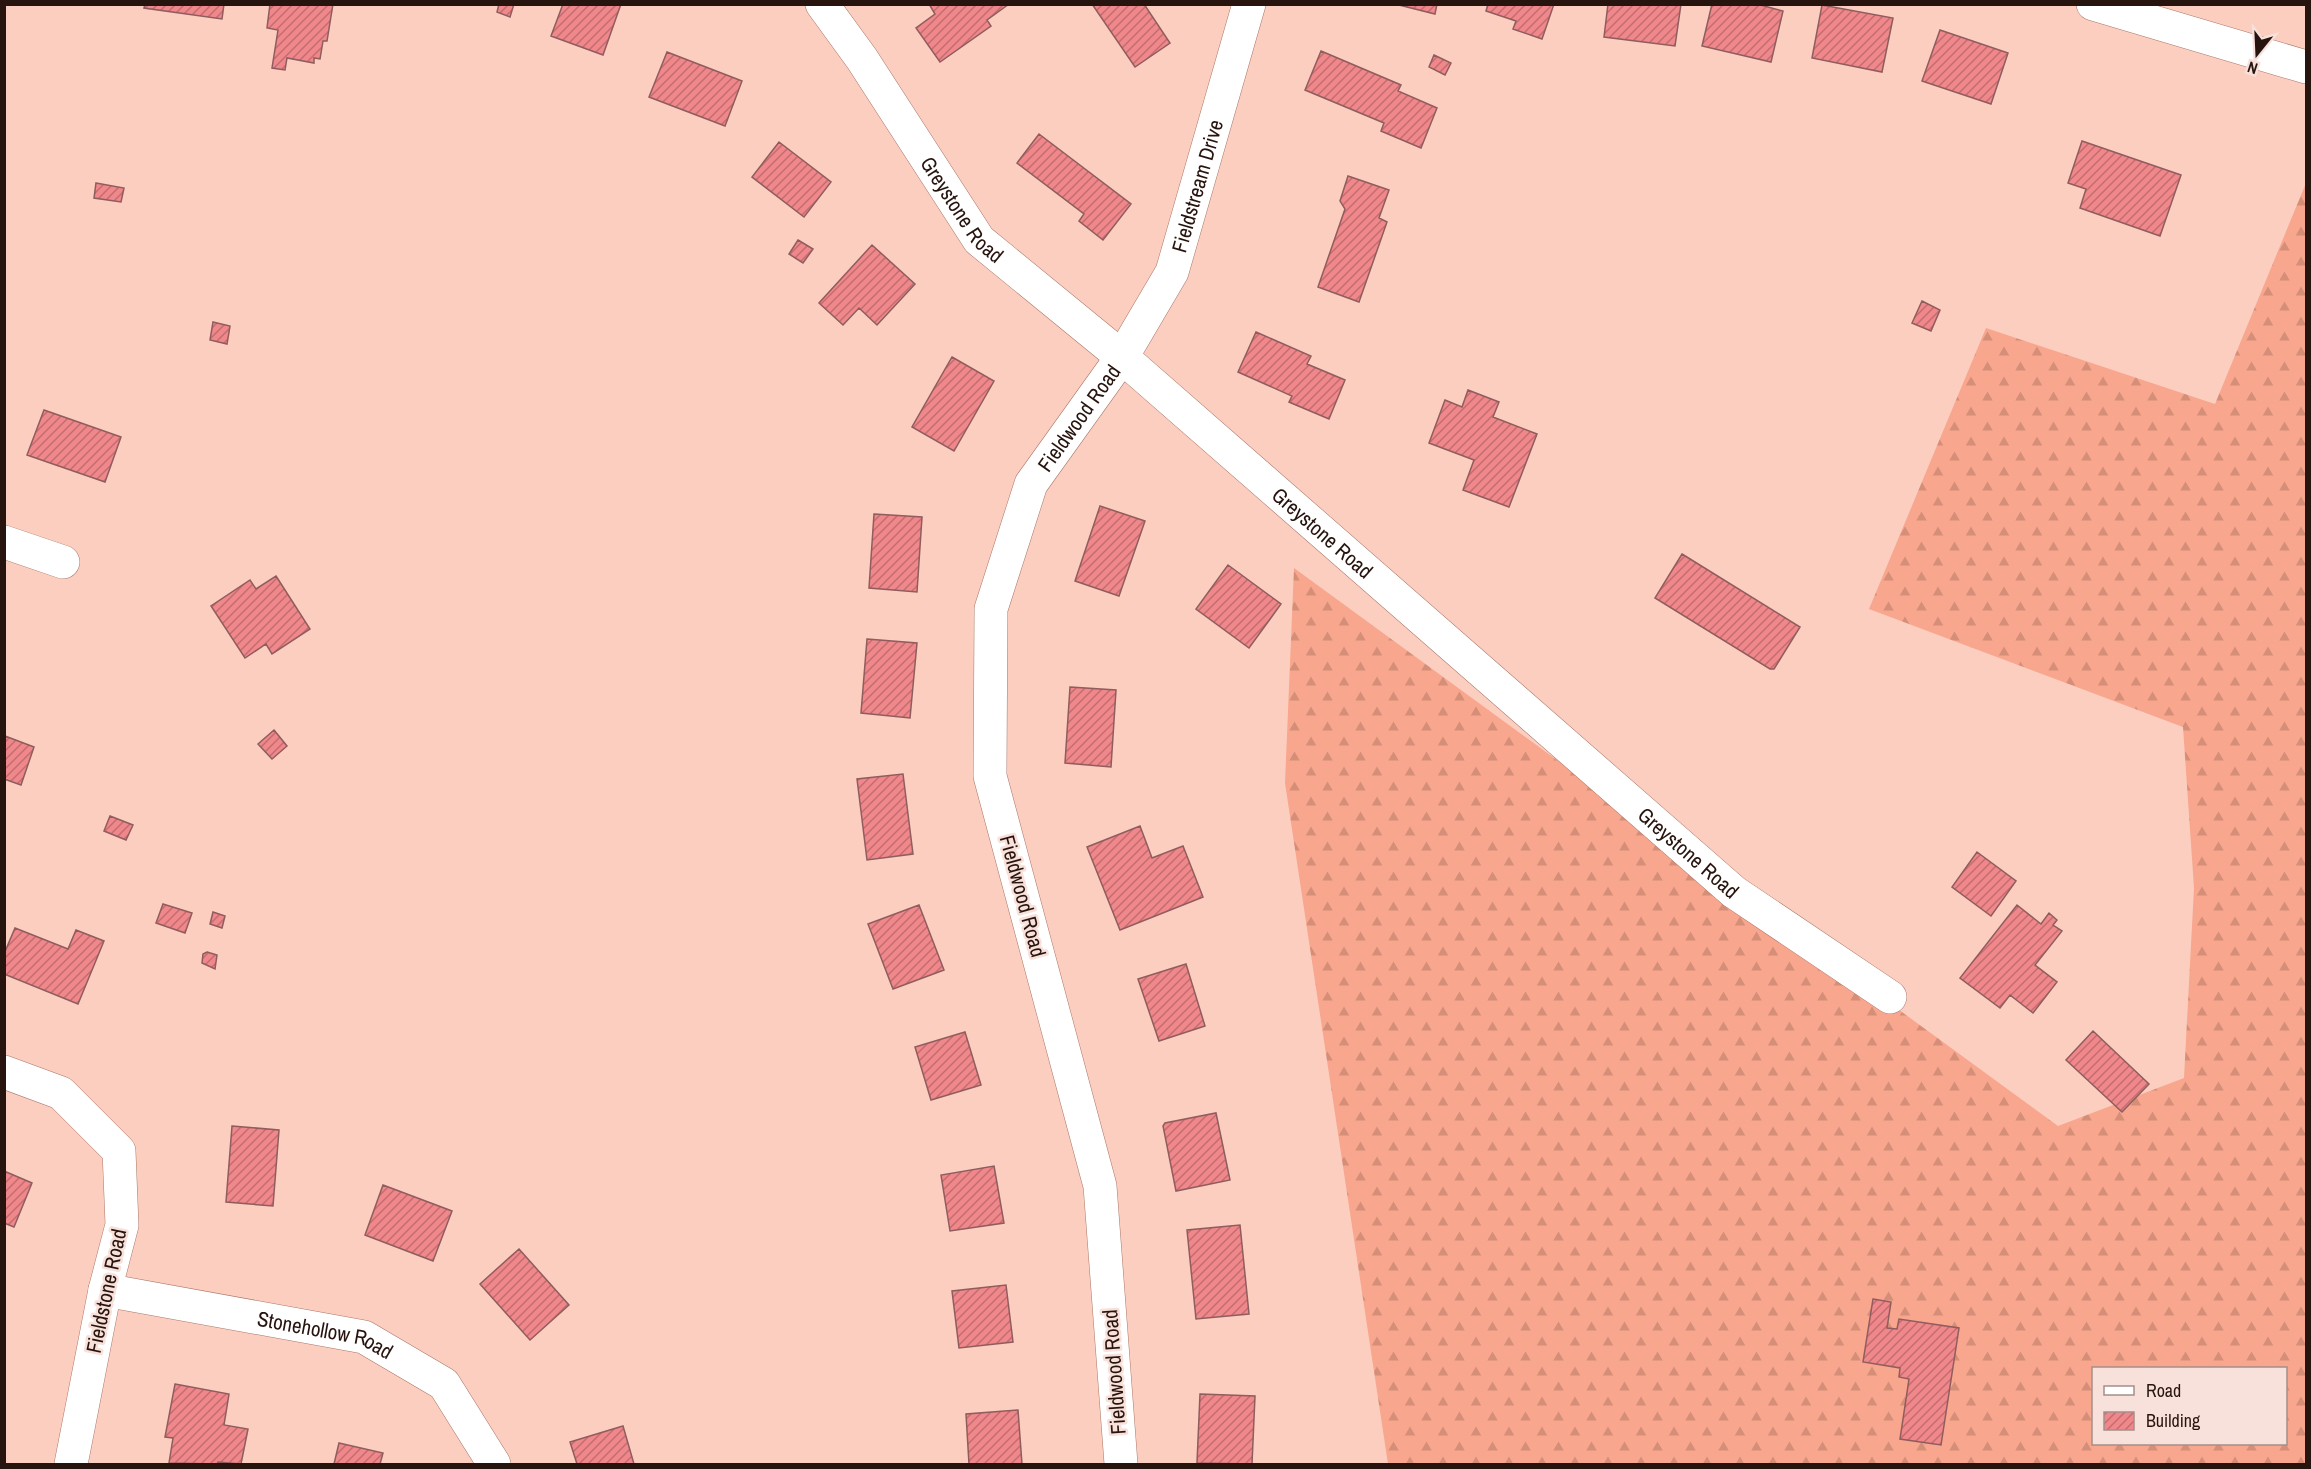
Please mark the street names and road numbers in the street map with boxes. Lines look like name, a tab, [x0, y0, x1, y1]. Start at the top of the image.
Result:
street label: Fieldstream Drive	[1164, 116, 1230, 256]
street label: Greystone Road	[914, 150, 1010, 269]
street label: Fieldwood Road	[1030, 358, 1127, 477]
street label: Greystone Road	[1266, 480, 1380, 585]
street label: Greystone Road	[1632, 800, 1745, 905]
street label: Fieldwood Road	[993, 832, 1053, 960]
street label: Fieldstone Road	[79, 1226, 133, 1356]
street label: Stonehollow Road	[255, 1303, 399, 1366]
street label: Fieldwood Road	[1095, 1308, 1133, 1436]

